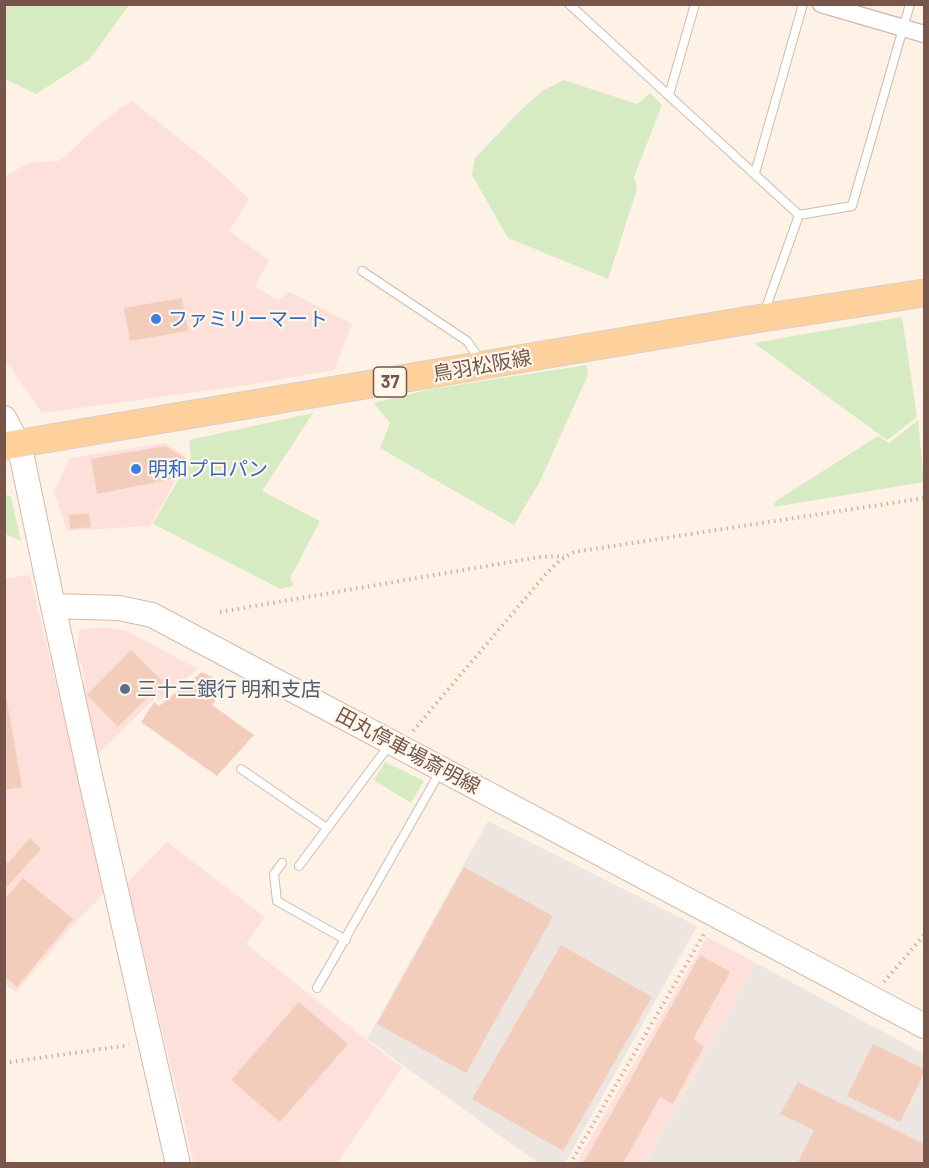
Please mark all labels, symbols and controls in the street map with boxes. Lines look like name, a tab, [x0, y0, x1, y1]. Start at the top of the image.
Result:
place label: ファミリーマート	[168, 307, 328, 331]
marker: ファミリーマート	[149, 312, 163, 326]
street label: 鳥羽松阪線	[431, 345, 533, 387]
road number: 37	[374, 367, 406, 397]
place label: 明和プロパン	[148, 457, 268, 481]
marker: 明和プロパン	[129, 462, 143, 476]
place label: 三十三銀行 明和支店	[137, 677, 321, 701]
marker: 三十三銀行 明和支店	[118, 682, 132, 696]
street label: 田丸停車場斎明線	[332, 703, 484, 799]

